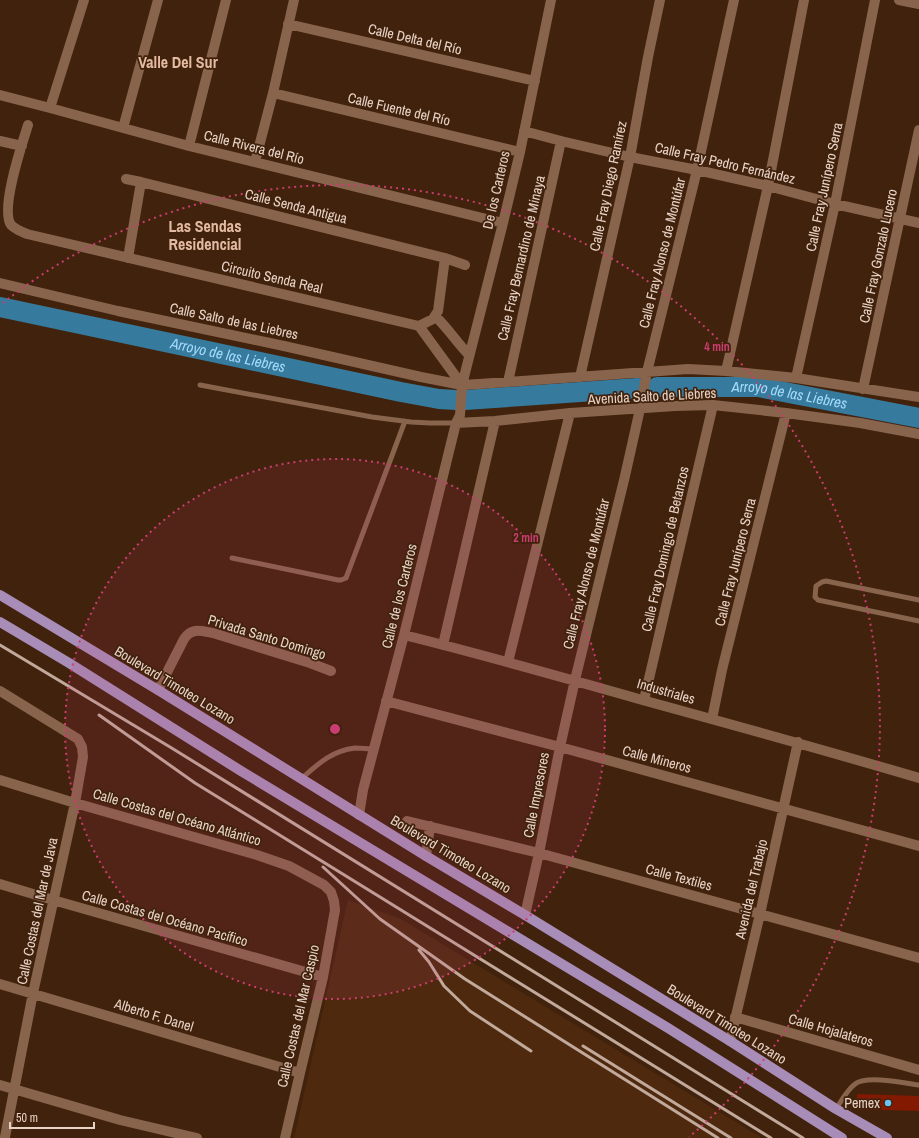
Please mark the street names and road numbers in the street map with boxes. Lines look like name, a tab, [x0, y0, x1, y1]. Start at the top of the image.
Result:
street label: Calle Delta del Río	[366, 19, 464, 59]
street label: Calle Fuente del Río	[346, 88, 452, 130]
street label: Calle Fray Diego Ramírez	[585, 119, 631, 253]
street label: Calle Fray Junípero Serra	[802, 120, 847, 253]
street label: Calle Rivera del Río	[202, 126, 306, 168]
street label: Calle Fray Pedro Fernández	[653, 138, 797, 188]
street label: De los Carteros	[478, 149, 514, 231]
street label: Calle Fray Bernardino de Minaya	[493, 173, 549, 342]
street label: Calle Fray Alonso de Montúfar	[635, 176, 689, 330]
street label: Calle Senda Antigua	[243, 185, 350, 228]
street label: Calle Fray Gonzalo Lucero	[855, 187, 901, 325]
street label: Circuito Senda Real	[220, 257, 324, 297]
street label: Calle Salto de las Liebres	[168, 299, 300, 343]
street label: Avenida Salto de Liebres	[586, 384, 717, 408]
street label: Calle Fray Domingo de Betanzos	[637, 464, 693, 633]
street label: Calle Fray Junípero Serra	[710, 495, 760, 628]
street label: Calle Fray Alonso de Montúfar	[559, 497, 613, 651]
street label: Calle de los Carteros	[377, 542, 421, 650]
street label: Privada Santo Domingo	[206, 610, 328, 664]
street label: Boulevard Timoteo Lozano	[111, 642, 239, 728]
street label: Industriales	[635, 674, 697, 708]
street label: Calle Mineros	[620, 741, 694, 777]
street label: Calle Impresores	[519, 750, 553, 839]
street label: Calle Costas del Océano Atlántico	[91, 784, 263, 850]
street label: Boulevard Timoteo Lozano	[387, 811, 515, 897]
street label: Calle Costas del Mar de Java	[13, 835, 62, 986]
street label: Avenida del Trabajo	[731, 837, 771, 942]
street label: Calle Textiles	[644, 859, 714, 895]
street label: Calle Costas del Océano Pacífico	[80, 886, 250, 950]
street label: Calle Costas del Mar Caspio	[273, 943, 323, 1089]
street label: Boulevard Timoteo Lozano	[664, 980, 790, 1068]
street label: Alberto F. Danel	[111, 994, 196, 1036]
street label: Calle Hojalateros	[787, 1009, 876, 1051]

